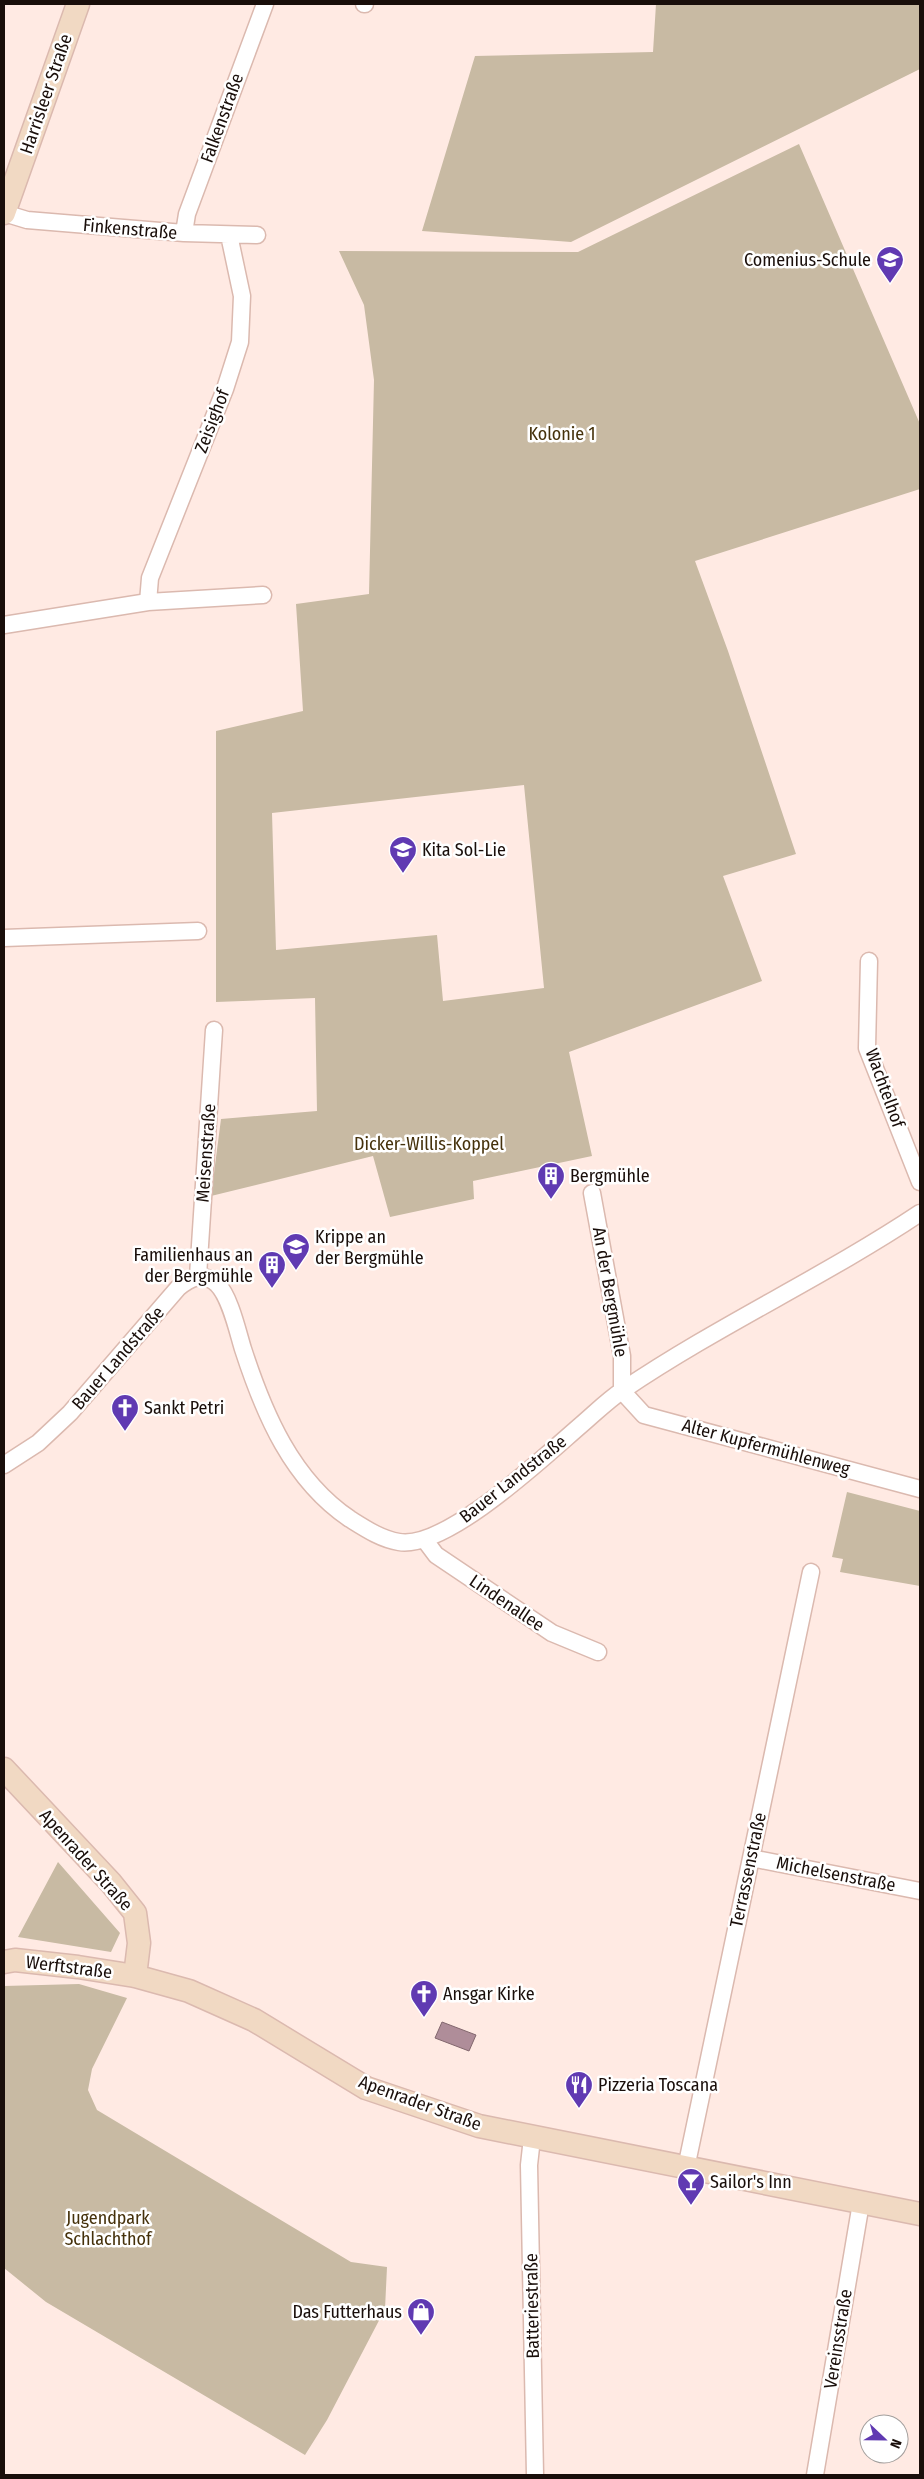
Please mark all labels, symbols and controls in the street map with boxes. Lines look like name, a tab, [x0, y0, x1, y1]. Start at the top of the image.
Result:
street label: Harrisleer Straße	[15, 31, 77, 157]
street label: Falkenstraße	[196, 70, 248, 166]
street label: Finkenstraße	[82, 214, 178, 244]
school or university icon: Comenius-Schule	[875, 245, 905, 284]
place label: Comenius-Schule	[744, 249, 871, 271]
street label: Zeisighof	[190, 385, 235, 456]
park label: Kolonie 1	[528, 423, 596, 445]
school or university icon: Kita Sol-Lie	[388, 835, 418, 874]
place label: Kita Sol-Lie	[422, 839, 506, 861]
street label: Wachtelhof	[861, 1045, 910, 1132]
street label: Meisenstraße	[192, 1103, 220, 1203]
park label: Dicker-Willis-Koppel	[354, 1133, 504, 1155]
building icon: Bergmühle	[536, 1161, 566, 1200]
place label: Bergmühle	[570, 1165, 650, 1187]
street label: An der Bergmühle	[588, 1225, 632, 1359]
place label: Krippe an der Bergmühle	[315, 1226, 424, 1269]
school or university icon: Krippe an der Bergmühle	[281, 1232, 311, 1271]
place label: Familienhaus an der Bergmühle	[133, 1244, 253, 1287]
building icon: Familienhaus an der Bergmühle	[257, 1250, 287, 1289]
street label: Bauer Landstraße	[67, 1302, 169, 1414]
church icon: Sankt Petri	[110, 1393, 140, 1432]
place label: Sankt Petri	[144, 1397, 224, 1419]
street label: Alter Kupfermühlenweg	[680, 1414, 853, 1480]
street label: Bauer Landstraße	[455, 1430, 571, 1528]
street label: Lindenallee	[465, 1570, 549, 1636]
street label: Apenrader Straße	[35, 1805, 137, 1915]
street label: Terrassenstraße	[725, 1810, 771, 1930]
street label: Michelsenstraße	[775, 1852, 898, 1896]
street label: Werftstraße	[25, 1951, 113, 1983]
church icon: Ansgar Kirke	[409, 1979, 439, 2018]
place label: Ansgar Kirke	[443, 1983, 535, 2005]
restaurant icon: Pizzeria Toscana	[564, 2070, 594, 2109]
street label: Apenrader Straße	[356, 2071, 484, 2135]
place label: Pizzeria Toscana	[598, 2074, 718, 2096]
bar icon: Sailor's Inn	[676, 2167, 706, 2206]
place label: Sailor's Inn	[710, 2171, 792, 2193]
park label: Jugendpark Schlachthof	[64, 2207, 153, 2250]
street label: Batteriestraße	[520, 2253, 544, 2359]
street label: Vereinsstraße	[819, 2288, 857, 2390]
shop icon: Das Futterhaus	[406, 2297, 436, 2336]
place label: Das Futterhaus	[292, 2301, 402, 2323]
north arrow	[859, 2414, 909, 2464]
text: N	[886, 2437, 905, 2451]

